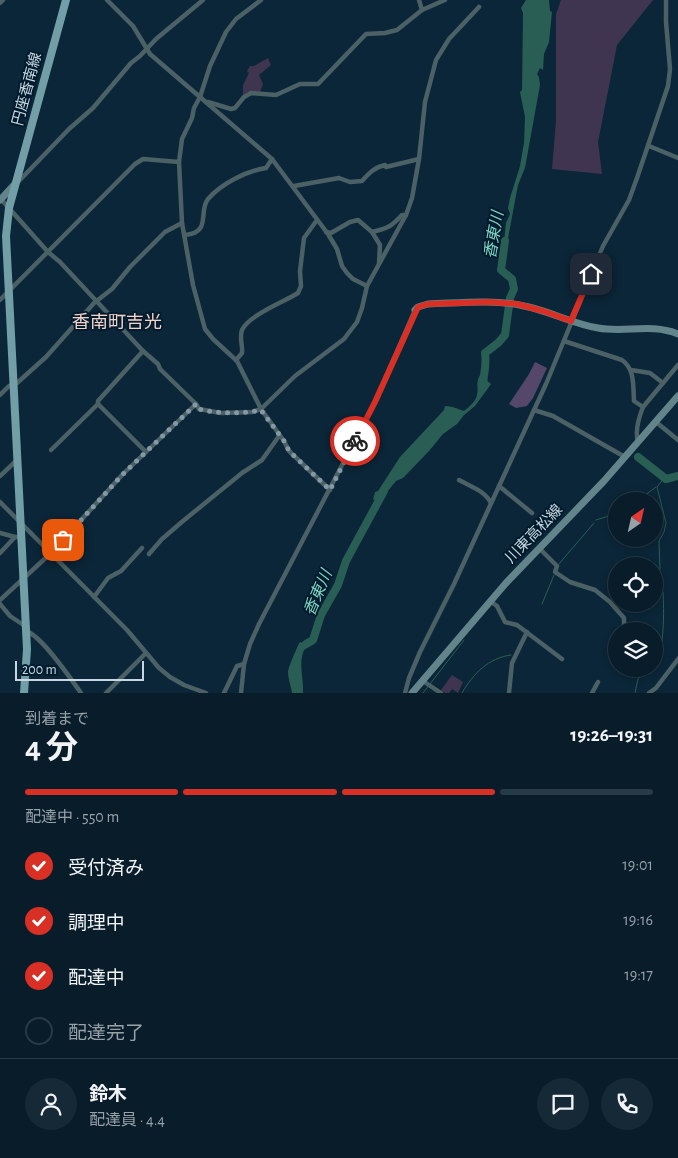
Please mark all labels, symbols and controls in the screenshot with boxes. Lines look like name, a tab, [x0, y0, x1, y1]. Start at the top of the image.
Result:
street label: 円座香南線	[9, 51, 44, 127]
water label: 香東川	[481, 208, 506, 260]
pin	[570, 253, 612, 295]
icon: home	[577, 260, 605, 288]
district label: 香南町吉光	[72, 312, 162, 332]
courier	[330, 416, 380, 466]
icon: bike	[341, 427, 369, 455]
north arrow	[608, 492, 662, 548]
map controls	[608, 492, 663, 677]
street label: 川東高松線	[502, 501, 565, 566]
pin	[42, 519, 84, 561]
icon: bag	[49, 526, 77, 554]
button: locate	[608, 557, 663, 612]
water label: 香東川	[300, 566, 336, 618]
button: layers	[608, 622, 663, 677]
scale bar	[15, 658, 144, 681]
text: 200 m	[22, 663, 57, 677]
text: 到着まで	[25, 711, 89, 727]
text: 19:26–19:31	[570, 726, 653, 745]
text: 4 分	[25, 732, 78, 764]
text: 配達中 · 550 m	[25, 809, 119, 825]
icon: check	[25, 852, 53, 880]
text: 19:01	[622, 857, 653, 873]
text: 受付済み	[68, 859, 144, 878]
icon: check	[25, 907, 53, 935]
text: 19:16	[623, 912, 653, 928]
text: 調理中	[68, 914, 125, 933]
icon: check	[25, 962, 53, 990]
text: 19:17	[624, 967, 653, 983]
text: 配達中	[68, 969, 125, 988]
text: 配達完了	[68, 1024, 144, 1043]
button: person	[25, 1078, 77, 1130]
button: chat	[537, 1078, 589, 1130]
button: phone	[601, 1078, 653, 1130]
text: 鈴木	[89, 1085, 127, 1104]
text: 配達員 · 4.4	[89, 1112, 165, 1128]

